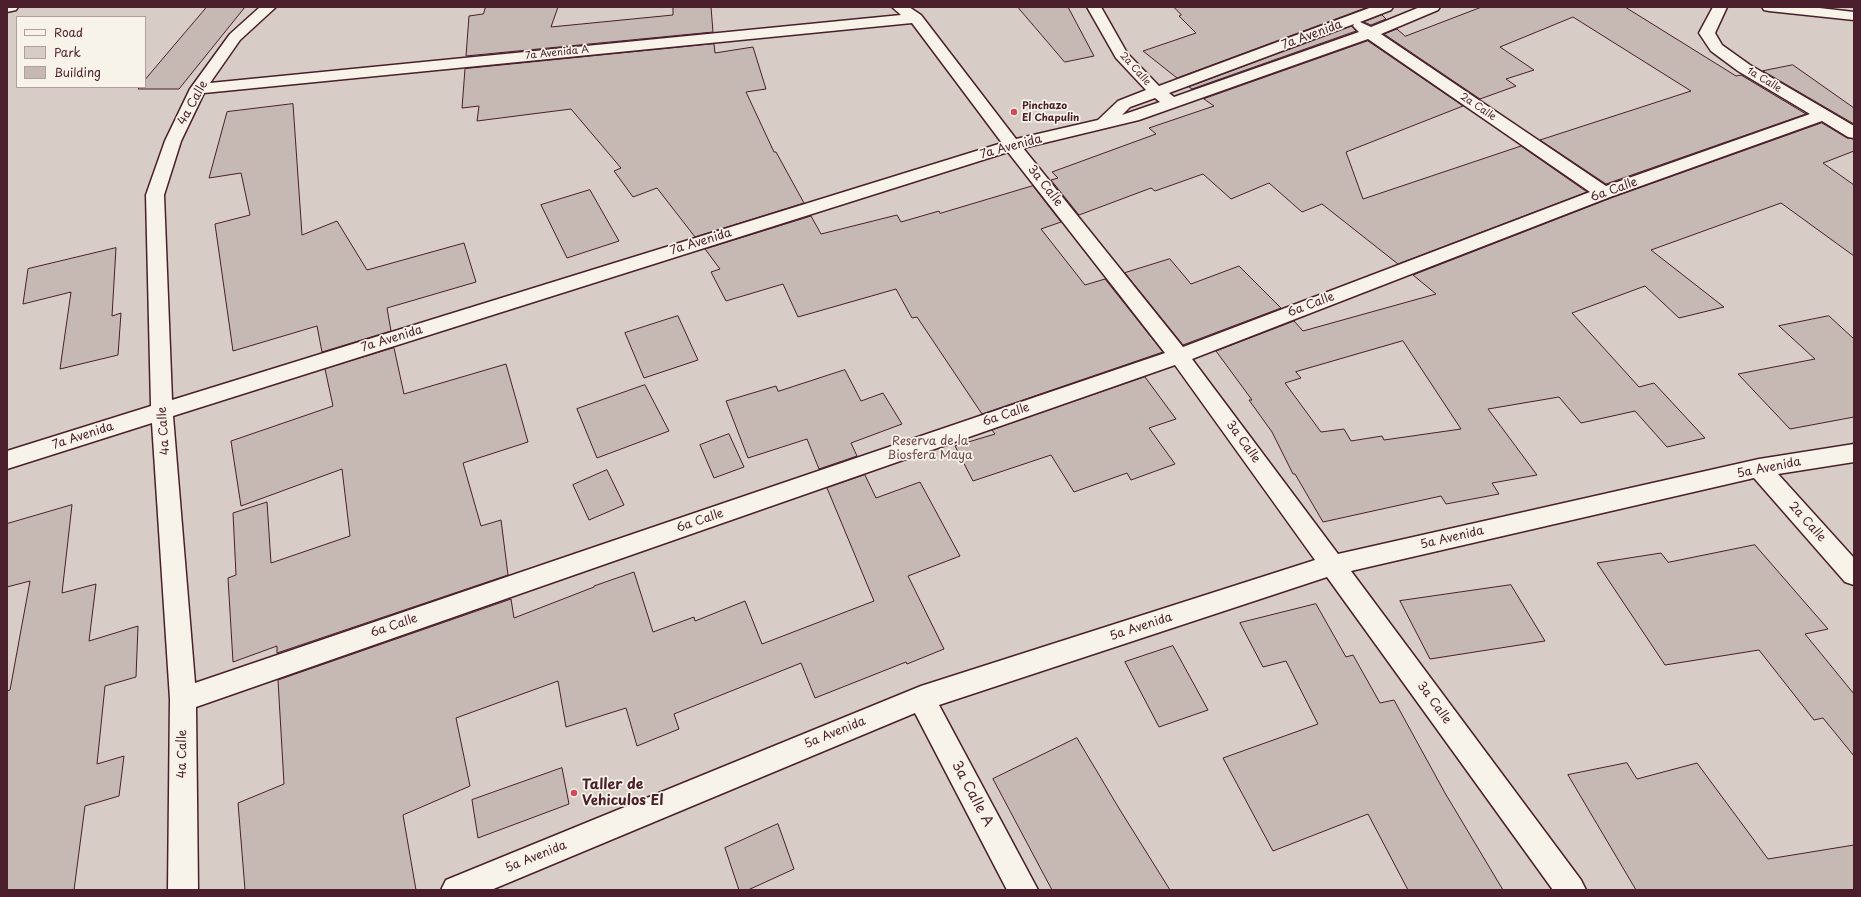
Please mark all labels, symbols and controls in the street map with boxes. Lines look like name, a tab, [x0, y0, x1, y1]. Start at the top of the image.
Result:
legend	[16, 16, 146, 88]
street label: 7a Avenida	[1280, 17, 1344, 53]
text: Road	[54, 23, 83, 41]
text: Park	[54, 43, 81, 61]
street label: 7a Avenida A	[525, 44, 589, 62]
street label: 2a Calle	[1117, 50, 1153, 88]
text: Building	[54, 63, 101, 81]
street label: 1a Calle	[1744, 65, 1784, 95]
street label: 4a Calle	[175, 78, 211, 128]
street label: 2a Calle	[1458, 91, 1498, 123]
place label: Pinchazo El Chapulin	[1022, 100, 1079, 124]
marker: Pinchazo El Chapulin	[1009, 107, 1019, 117]
street label: 7a Avenida	[978, 132, 1044, 162]
street label: 3a Calle	[1024, 162, 1066, 210]
street label: 6a Calle	[1589, 175, 1639, 205]
street label: 7a Avenida	[669, 226, 733, 258]
street label: 6a Calle	[1286, 289, 1336, 321]
street label: 7a Avenida	[360, 323, 424, 355]
street label: 6a Calle	[980, 400, 1032, 430]
street label: 4a Calle	[155, 406, 173, 456]
street label: 3a Calle	[1223, 418, 1263, 466]
street label: 7a Avenida	[51, 419, 115, 453]
park label: Reserva de la Biosfera Maya	[887, 435, 973, 463]
street label: 5a Avenida	[1736, 455, 1802, 481]
street label: 2a Calle	[1785, 499, 1829, 545]
street label: 6a Calle	[674, 506, 726, 536]
street label: 5a Avenida	[1419, 524, 1485, 552]
street label: 5a Avenida	[1108, 610, 1174, 644]
street label: 6a Calle	[368, 611, 420, 641]
street label: 3a Calle	[1414, 679, 1454, 727]
street label: 5a Avenida	[802, 714, 868, 752]
street label: 4a Calle	[176, 730, 190, 778]
street label: 3a Calle A	[948, 758, 996, 830]
place label: Taller de Vehiculos El	[582, 777, 663, 810]
marker: Taller de Vehiculos El	[569, 788, 579, 798]
street label: 5a Avenida	[503, 838, 569, 876]

